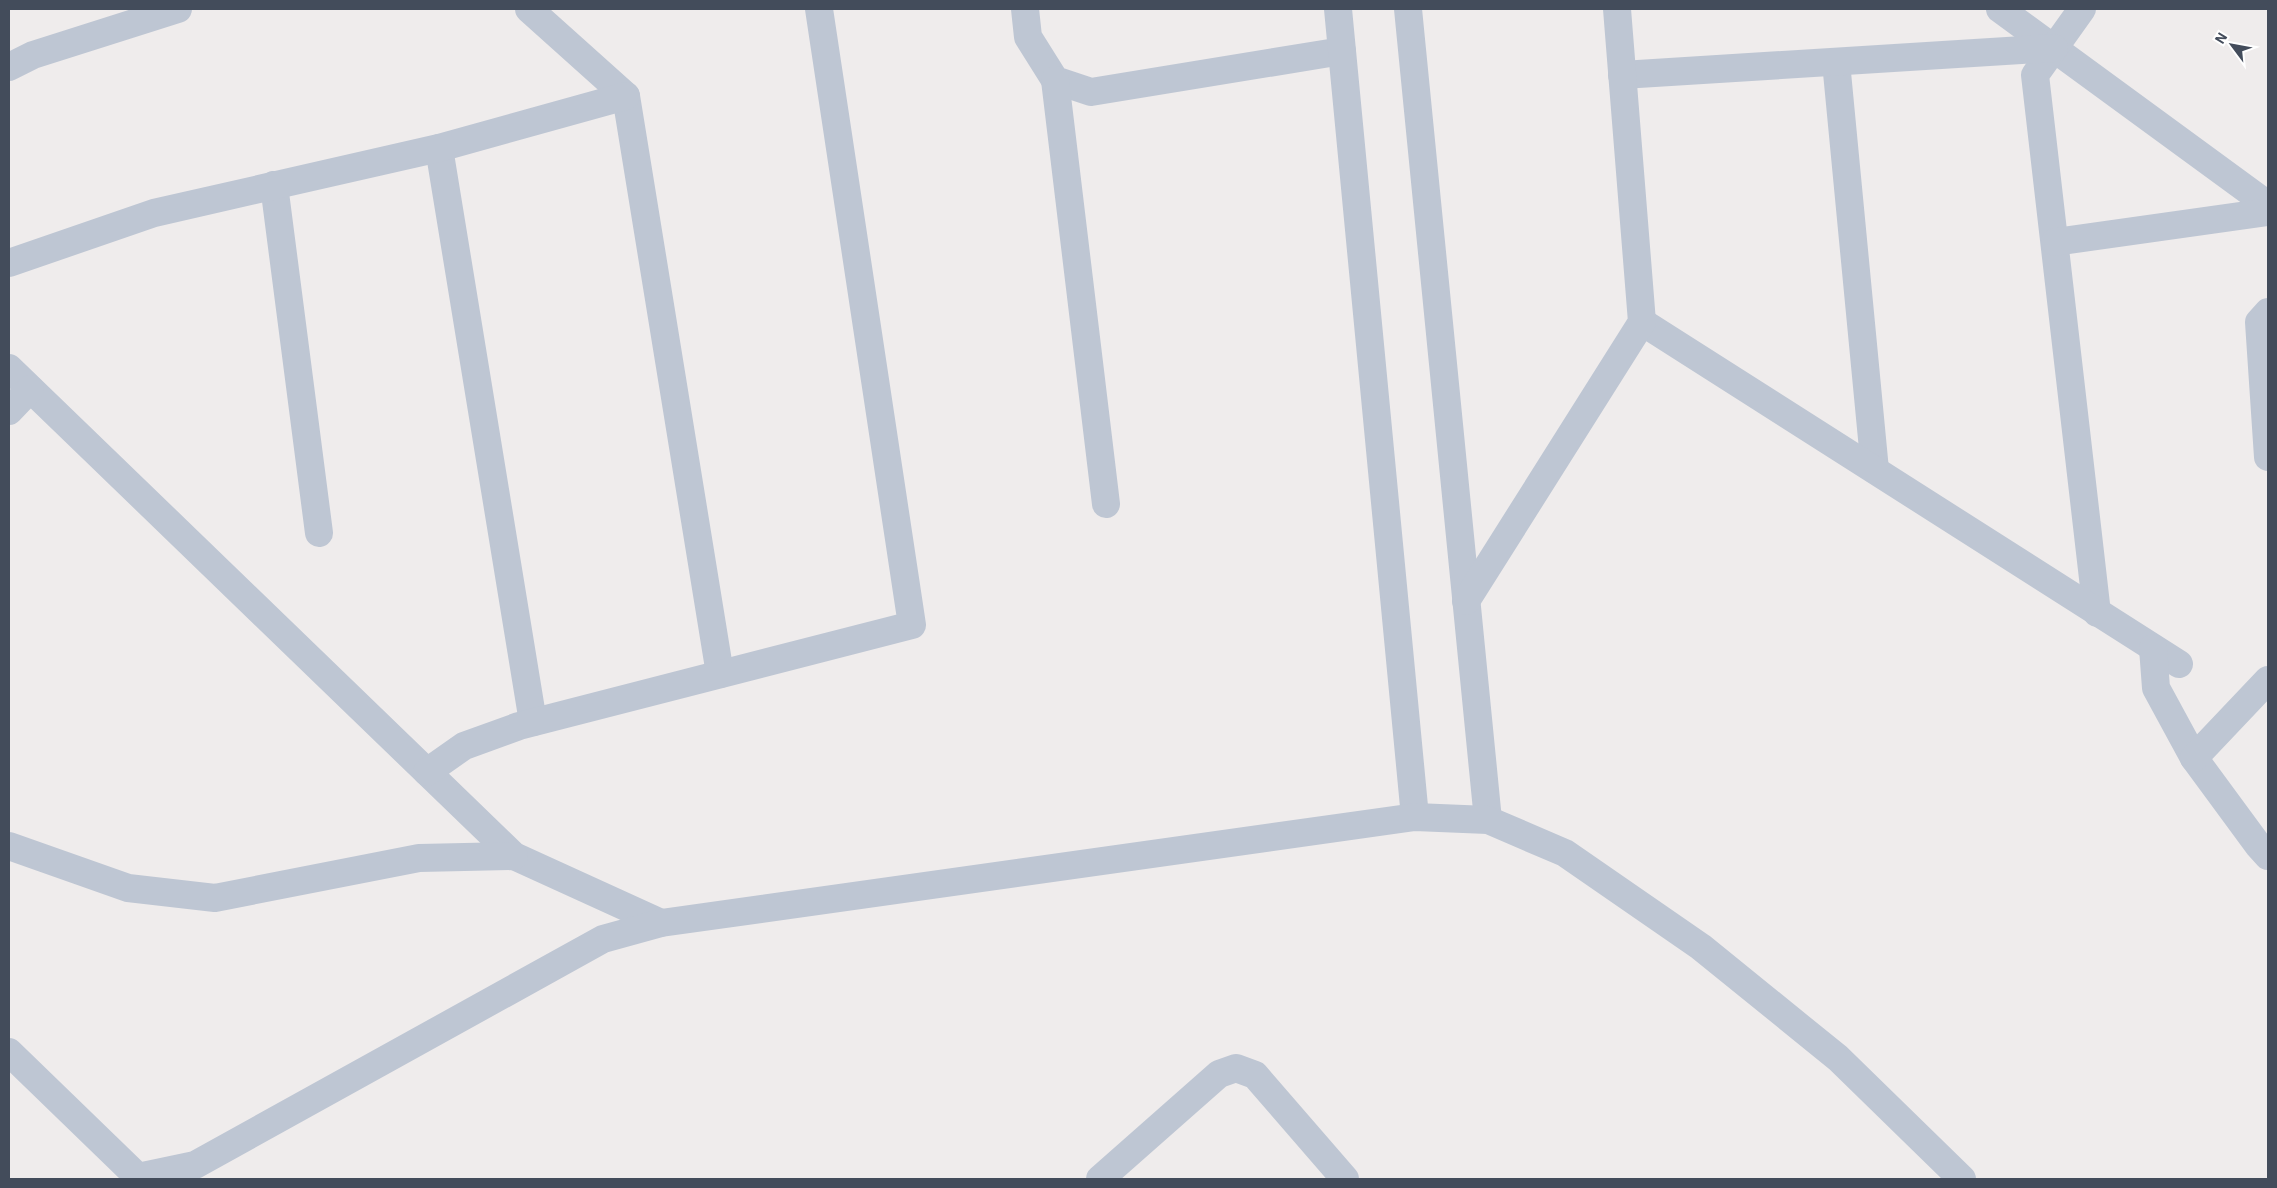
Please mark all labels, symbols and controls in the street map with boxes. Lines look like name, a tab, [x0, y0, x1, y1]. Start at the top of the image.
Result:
north arrow	[2207, 20, 2257, 70]
text: N	[2211, 29, 2231, 47]

